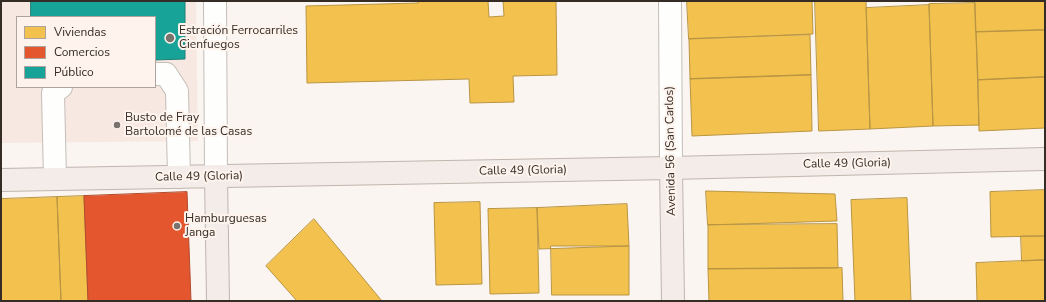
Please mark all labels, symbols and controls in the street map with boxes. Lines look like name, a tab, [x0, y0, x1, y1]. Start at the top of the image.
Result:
legend	[16, 16, 156, 88]
text: Viviendas	[54, 24, 106, 40]
place label: Estración Ferrocarriles Cienfuegos	[179, 24, 298, 52]
marker: Estración Ferrocarriles Cienfuegos	[164, 32, 176, 44]
text: Comercios	[54, 44, 110, 60]
text: Público	[54, 64, 94, 80]
street label: Avenida 56 (San Carlos)	[663, 86, 679, 216]
place label: Busto de Fray Bartolomé de las Casas	[125, 111, 252, 139]
marker: Busto de Fray Bartolomé de las Casas	[112, 120, 122, 130]
street label: Calle 49 (Gloria)	[803, 156, 891, 172]
street label: Calle 49 (Gloria)	[479, 163, 567, 179]
street label: Calle 49 (Gloria)	[155, 169, 243, 185]
place label: Hamburguesas Janga	[185, 212, 267, 240]
marker: Hamburguesas Janga	[172, 221, 182, 231]

